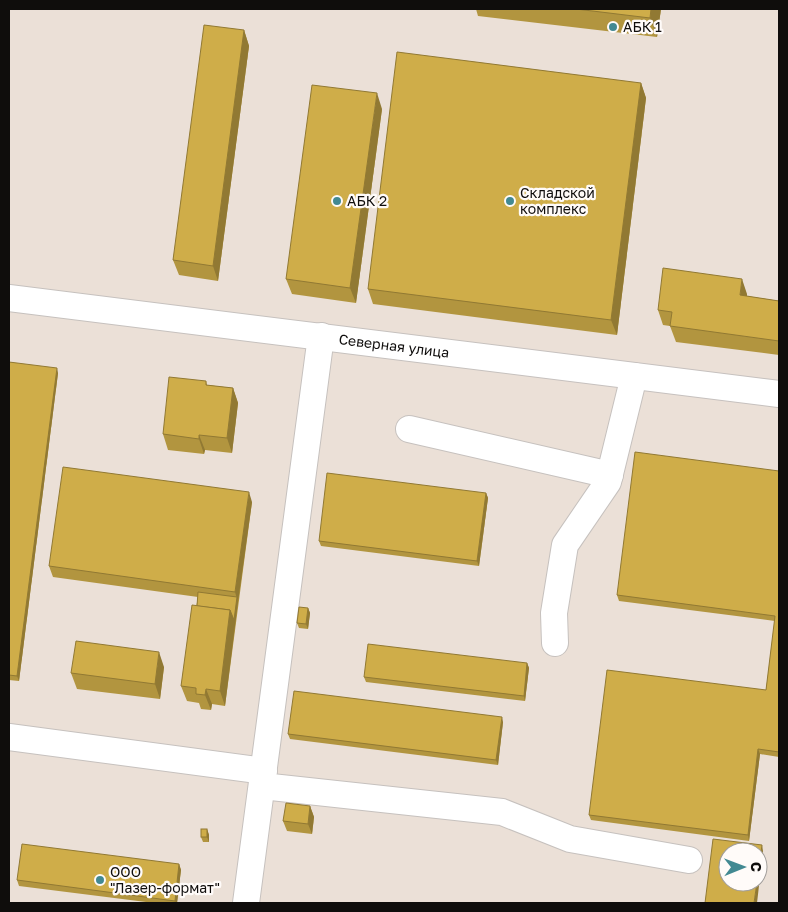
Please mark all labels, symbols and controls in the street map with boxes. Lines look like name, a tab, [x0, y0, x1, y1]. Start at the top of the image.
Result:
place label: АБК 1	[623, 18, 662, 35]
marker: АБК 1	[607, 21, 619, 33]
place label: Складской комплекс	[520, 184, 595, 217]
place label: АБК 2	[347, 192, 387, 209]
marker: АБК 2	[331, 195, 343, 207]
marker: Складской комплекс	[504, 195, 516, 207]
street label: Северная улица	[338, 330, 450, 361]
north arrow	[718, 842, 768, 892]
text: С	[748, 862, 765, 872]
place label: ООО "Лазер-формат"	[110, 863, 220, 896]
marker: ООО "Лазер-формат"	[94, 874, 106, 886]

